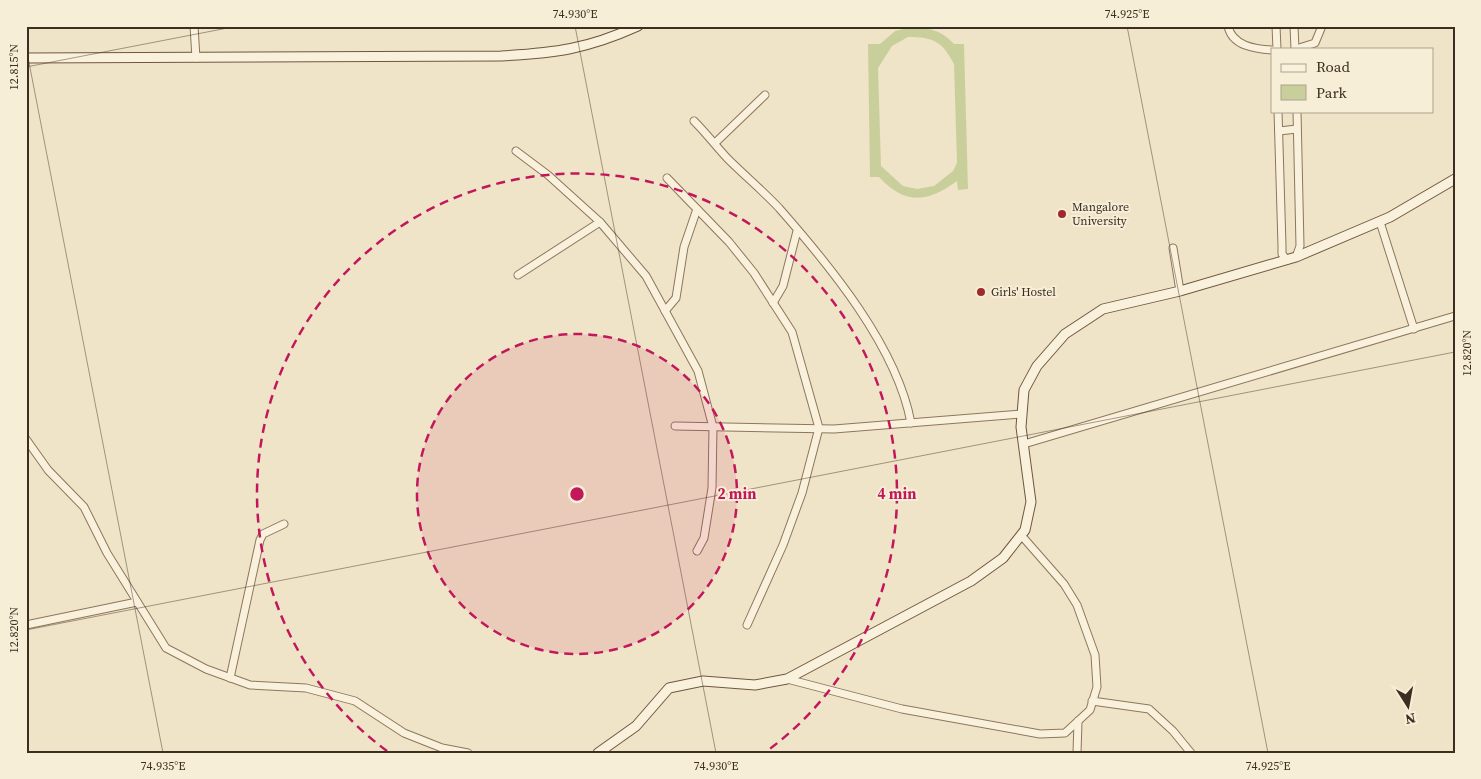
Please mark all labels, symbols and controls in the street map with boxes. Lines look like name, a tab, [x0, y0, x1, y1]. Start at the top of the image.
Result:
text: 74.930°E	[553, 6, 597, 22]
text: 74.925°E	[1105, 6, 1149, 22]
text: 12.815°N	[6, 44, 22, 90]
legend	[1271, 48, 1434, 112]
text: Road	[1316, 56, 1350, 77]
text: Park	[1316, 82, 1348, 103]
place label: Mangalore University	[1072, 199, 1129, 229]
marker: Mangalore University	[1056, 208, 1068, 220]
place label: Girls' Hostel	[991, 284, 1056, 300]
marker: Girls' Hostel	[975, 286, 987, 298]
text: 12.820°N	[1459, 330, 1475, 376]
text: 2 min	[718, 483, 756, 504]
text: 4 min	[878, 483, 916, 504]
centre of rings	[568, 485, 586, 503]
text: 12.820°N	[6, 607, 22, 653]
north arrow	[1384, 682, 1434, 732]
text: N	[1404, 708, 1417, 730]
text: 74.935°E	[141, 758, 185, 774]
text: 74.930°E	[694, 758, 738, 774]
text: 74.925°E	[1246, 758, 1290, 774]

